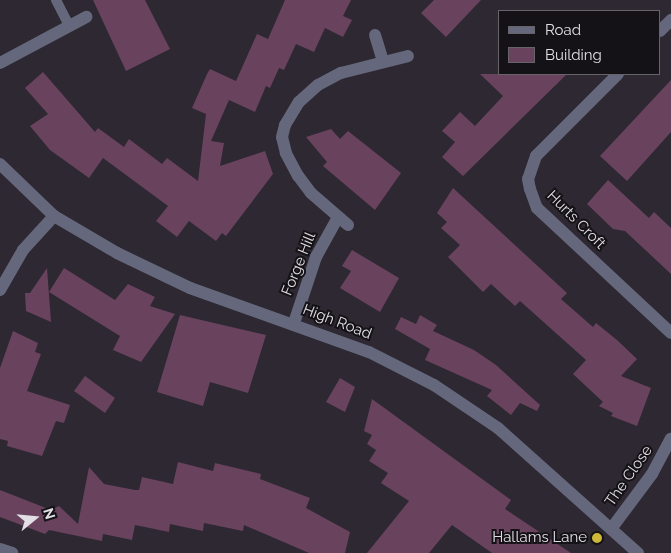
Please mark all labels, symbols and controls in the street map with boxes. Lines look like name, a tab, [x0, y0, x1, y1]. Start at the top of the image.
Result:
legend	[498, 10, 661, 75]
text: Road	[545, 21, 581, 39]
text: Building	[545, 46, 602, 64]
street label: Hurts Croft	[543, 187, 609, 253]
street label: Forge Hill	[278, 230, 320, 298]
street label: High Road	[300, 301, 374, 343]
street label: The Close	[602, 442, 656, 510]
north arrow	[10, 493, 60, 543]
text: N	[40, 506, 59, 521]
place label: Hallams Lane	[492, 529, 587, 547]
marker: Hallams Lane	[591, 532, 603, 544]

